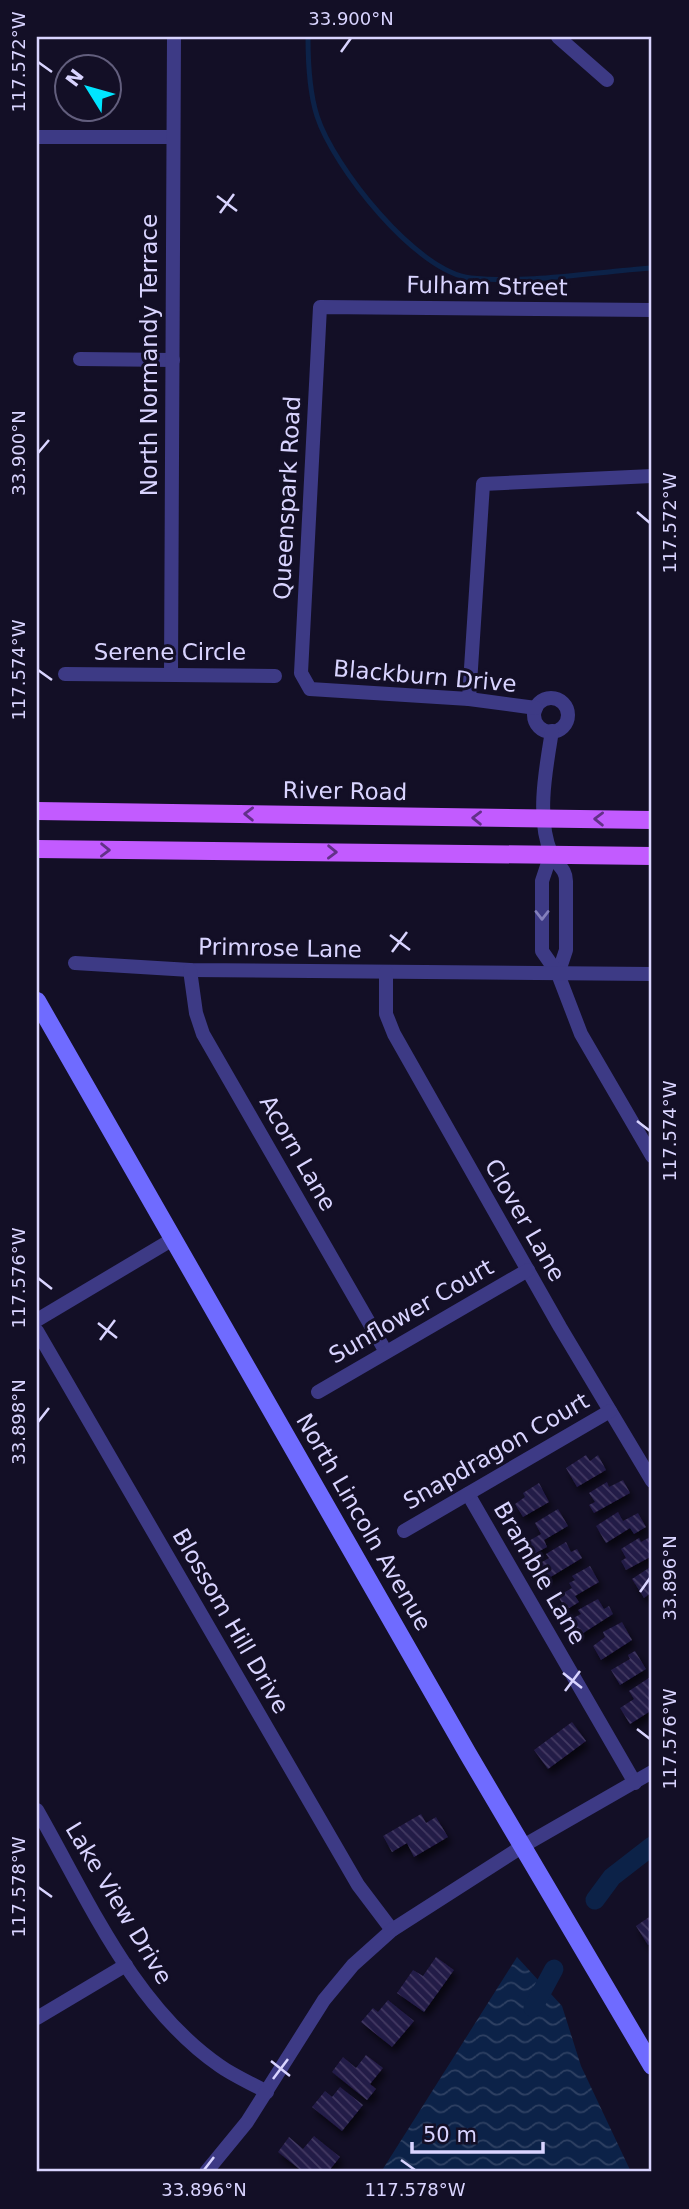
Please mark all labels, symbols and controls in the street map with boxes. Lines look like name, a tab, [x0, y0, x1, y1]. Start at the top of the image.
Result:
text: 33.900°N	[308, 8, 394, 29]
text: 117.572°W	[8, 11, 29, 113]
north arrow	[52, 52, 122, 122]
text: N	[61, 65, 88, 91]
street label: North Normandy Terrace	[136, 214, 162, 496]
street label: Fulham Street	[406, 272, 568, 300]
street label: Queenspark Road	[269, 395, 305, 601]
text: 33.900°N	[8, 410, 29, 496]
text: 117.572°W	[659, 472, 680, 574]
text: 117.574°W	[8, 619, 29, 721]
street label: Serene Circle	[94, 639, 246, 665]
street label: Blackburn Drive	[332, 655, 518, 697]
street label: River Road	[282, 777, 408, 805]
one-way arrow	[244, 806, 254, 822]
one-way arrow	[471, 810, 482, 825]
one-way arrow	[593, 811, 603, 827]
one-way arrow	[100, 842, 111, 858]
one-way arrow	[328, 844, 338, 860]
one-way arrow	[534, 910, 550, 921]
street label: Primrose Lane	[198, 934, 362, 962]
text: 117.574°W	[659, 1080, 680, 1182]
street label: Acorn Lane	[255, 1091, 341, 1215]
street label: Clover Lane	[480, 1154, 570, 1286]
text: 117.576°W	[8, 1227, 29, 1329]
street label: Sunflower Court	[324, 1253, 498, 1369]
text: 33.898°N	[8, 1379, 29, 1465]
street label: Snapdragon Court	[399, 1387, 593, 1515]
street label: North Lincoln Avenue	[291, 1409, 437, 1635]
street label: Bramble Lane	[489, 1497, 591, 1649]
street label: Blossom Hill Drive	[167, 1524, 295, 1718]
text: 33.896°N	[659, 1535, 680, 1621]
text: 117.576°W	[659, 1688, 680, 1790]
street label: Lake View Drive	[60, 1817, 178, 1989]
text: 117.578°W	[8, 1836, 29, 1938]
scale bar	[412, 2111, 544, 2155]
text: 50 m	[423, 2123, 477, 2147]
text: 33.896°N	[161, 2179, 247, 2200]
text: 117.578°W	[364, 2179, 466, 2200]

